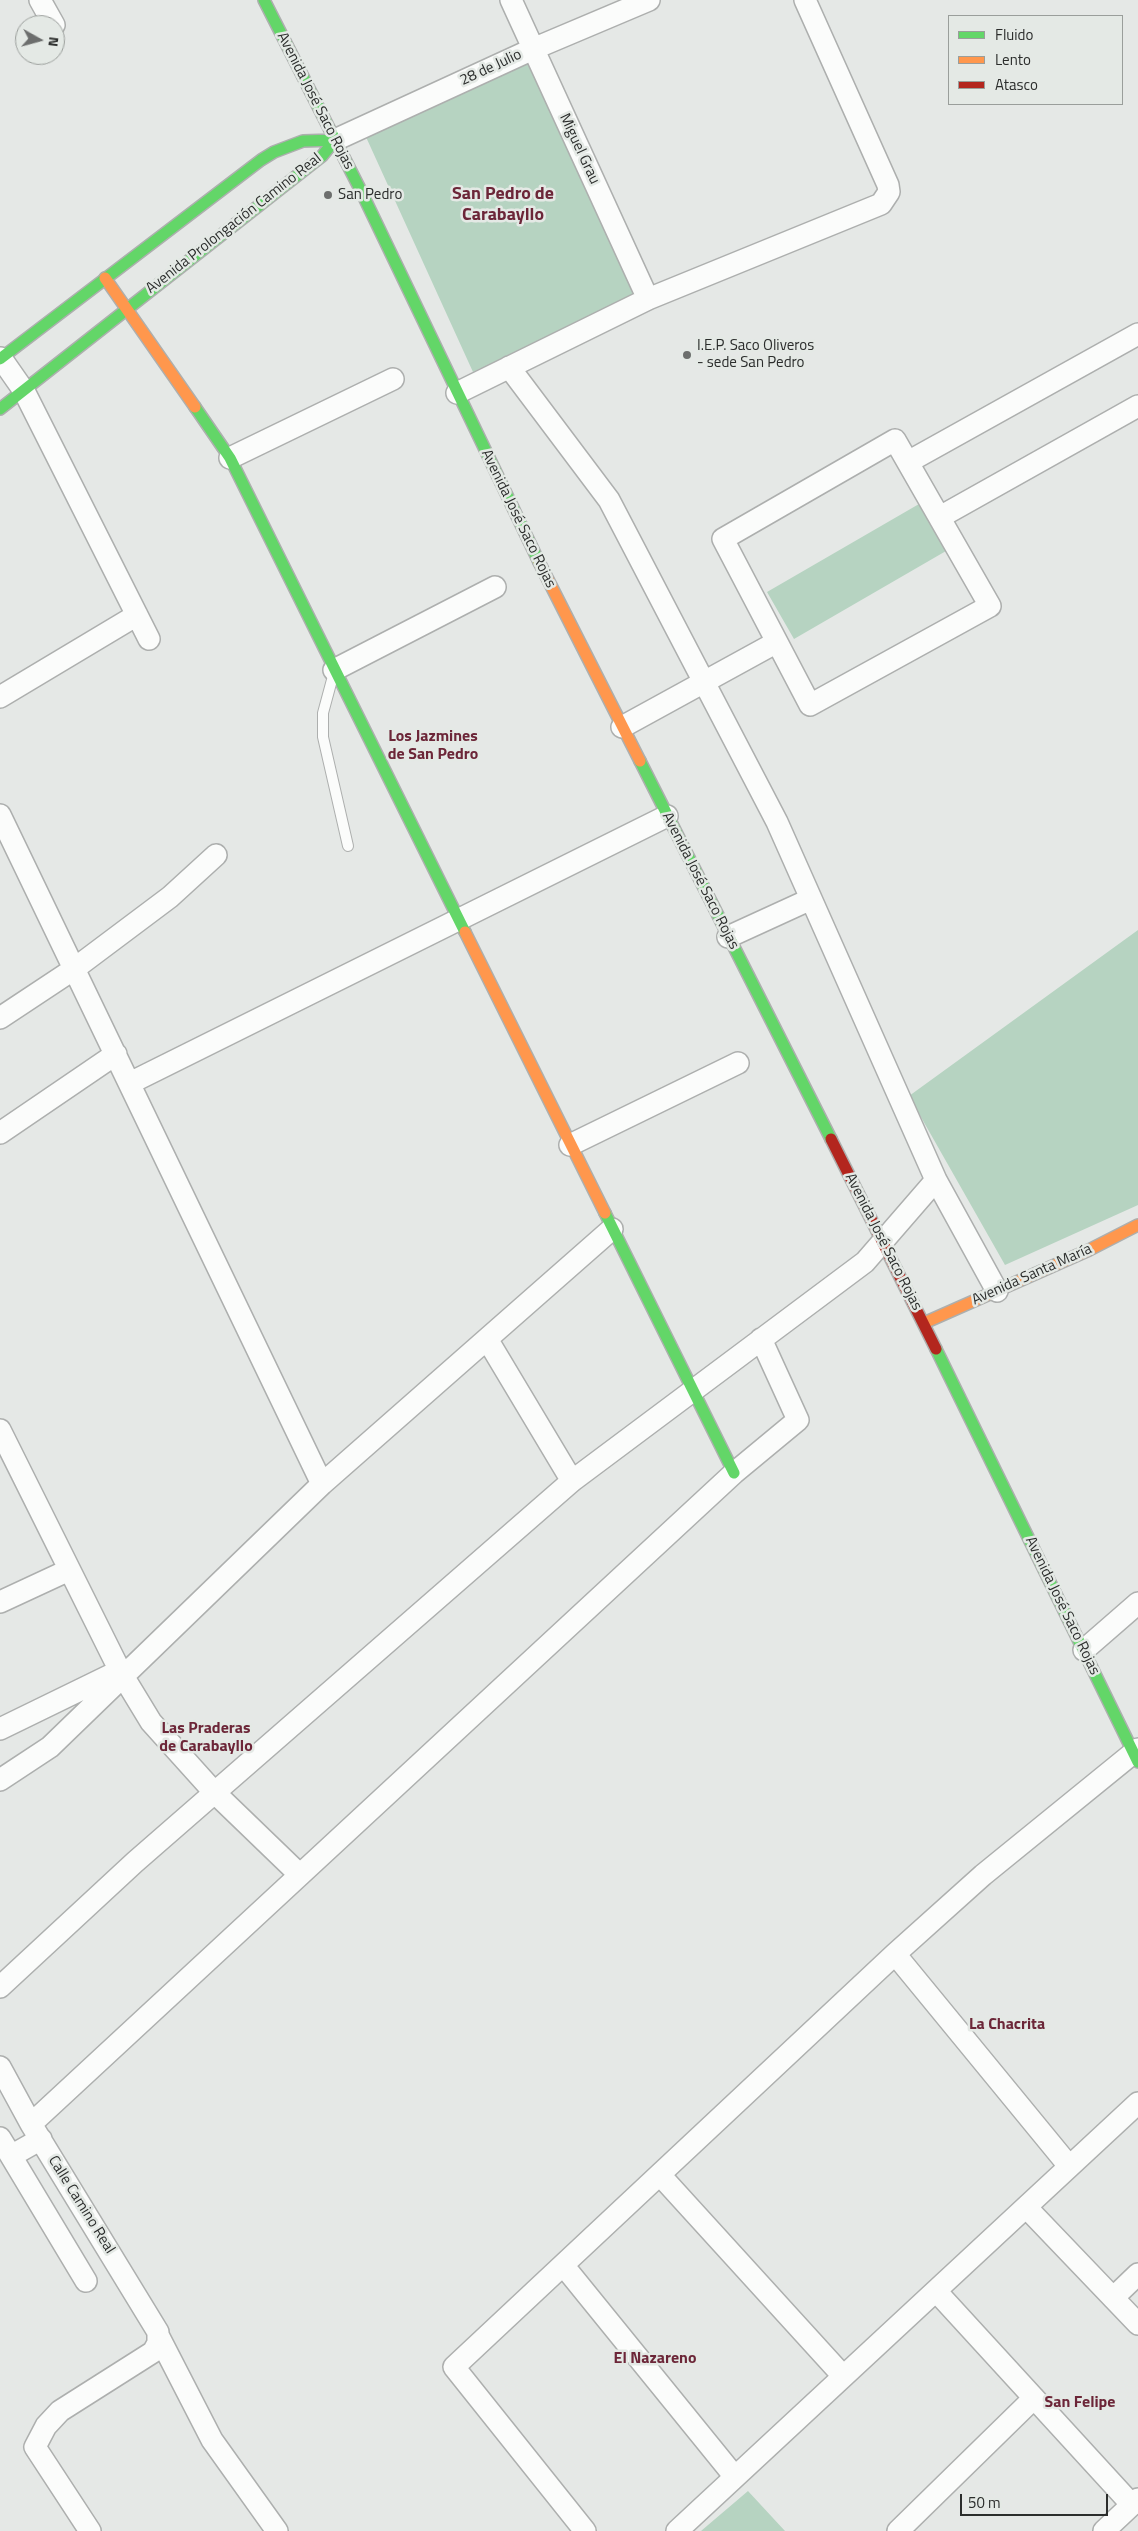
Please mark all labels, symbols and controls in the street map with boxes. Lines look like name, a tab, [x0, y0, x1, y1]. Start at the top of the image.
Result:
north arrow	[15, 15, 65, 65]
legend	[948, 15, 1123, 105]
text: Fluido	[995, 23, 1033, 46]
street label: Avenida José Saco Rojas	[273, 29, 357, 173]
text: N	[43, 36, 65, 48]
street label: 28 de Julio	[457, 46, 525, 90]
text: Lento	[995, 48, 1031, 71]
text: Atasco	[995, 73, 1038, 96]
street label: Miguel Grau	[555, 111, 603, 187]
street label: Avenida Prolongación Camino Real	[143, 150, 325, 298]
district label: San Pedro de Carabayllo	[452, 184, 554, 226]
place label: San Pedro	[338, 186, 402, 204]
marker: San Pedro	[322, 189, 334, 201]
place label: I.E.P. Saco Oliveros - sede San Pedro	[697, 337, 814, 372]
marker: I.E.P. Saco Oliveros - sede San Pedro	[681, 349, 693, 361]
street label: Avenida José Saco Rojas	[477, 447, 559, 591]
district label: Los Jazmines de San Pedro	[388, 727, 478, 765]
street label: Avenida José Saco Rojas	[658, 809, 742, 953]
street label: Avenida José Saco Rojas	[841, 1170, 925, 1314]
street label: Avenida Santa María	[969, 1240, 1095, 1310]
street label: Avenida José Saco Rojas	[1021, 1534, 1103, 1678]
district label: Las Praderas de Carabayllo	[159, 1719, 253, 1757]
district label: La Chacrita	[969, 2015, 1045, 2035]
street label: Calle Camino Real	[44, 2153, 118, 2257]
district label: El Nazareno	[614, 2349, 696, 2369]
district label: San Felipe	[1045, 2393, 1115, 2413]
scale bar	[963, 2484, 1110, 2516]
text: 50 m	[968, 2491, 1001, 2514]

